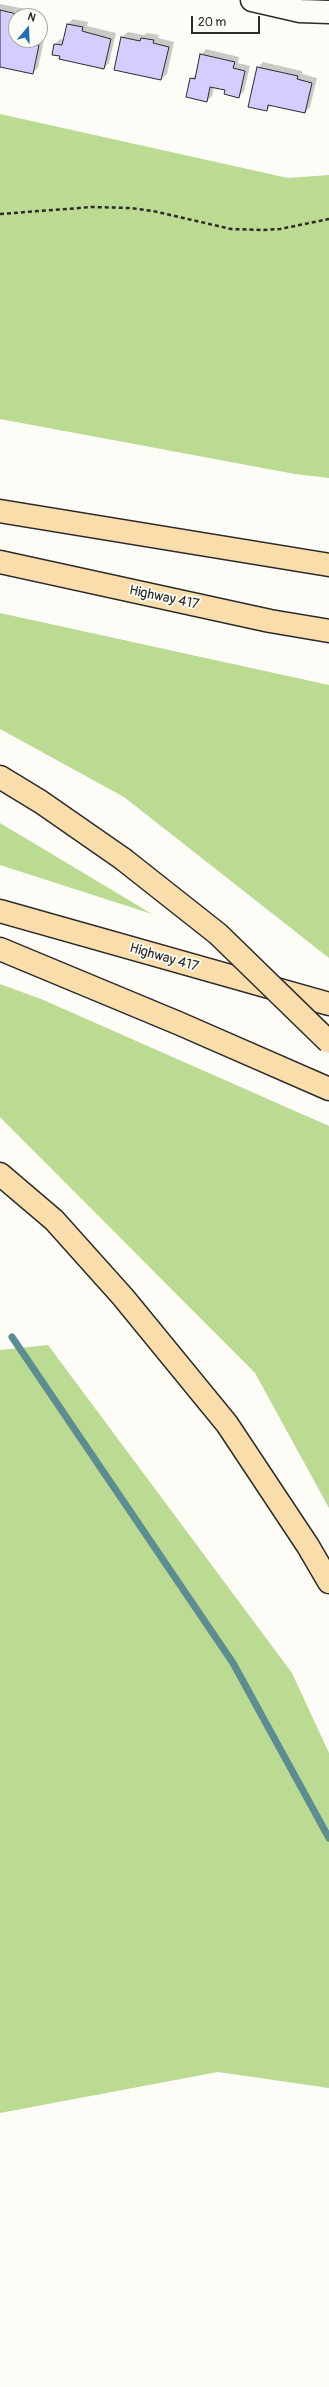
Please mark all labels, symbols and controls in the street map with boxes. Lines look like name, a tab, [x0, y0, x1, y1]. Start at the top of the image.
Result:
north arrow	[8, 8, 48, 48]
scale bar	[193, 8, 262, 34]
text: N	[26, 10, 37, 24]
text: 20 m	[198, 15, 226, 30]
street label: Highway 417	[127, 582, 201, 614]
street label: Highway 417	[128, 940, 200, 976]

